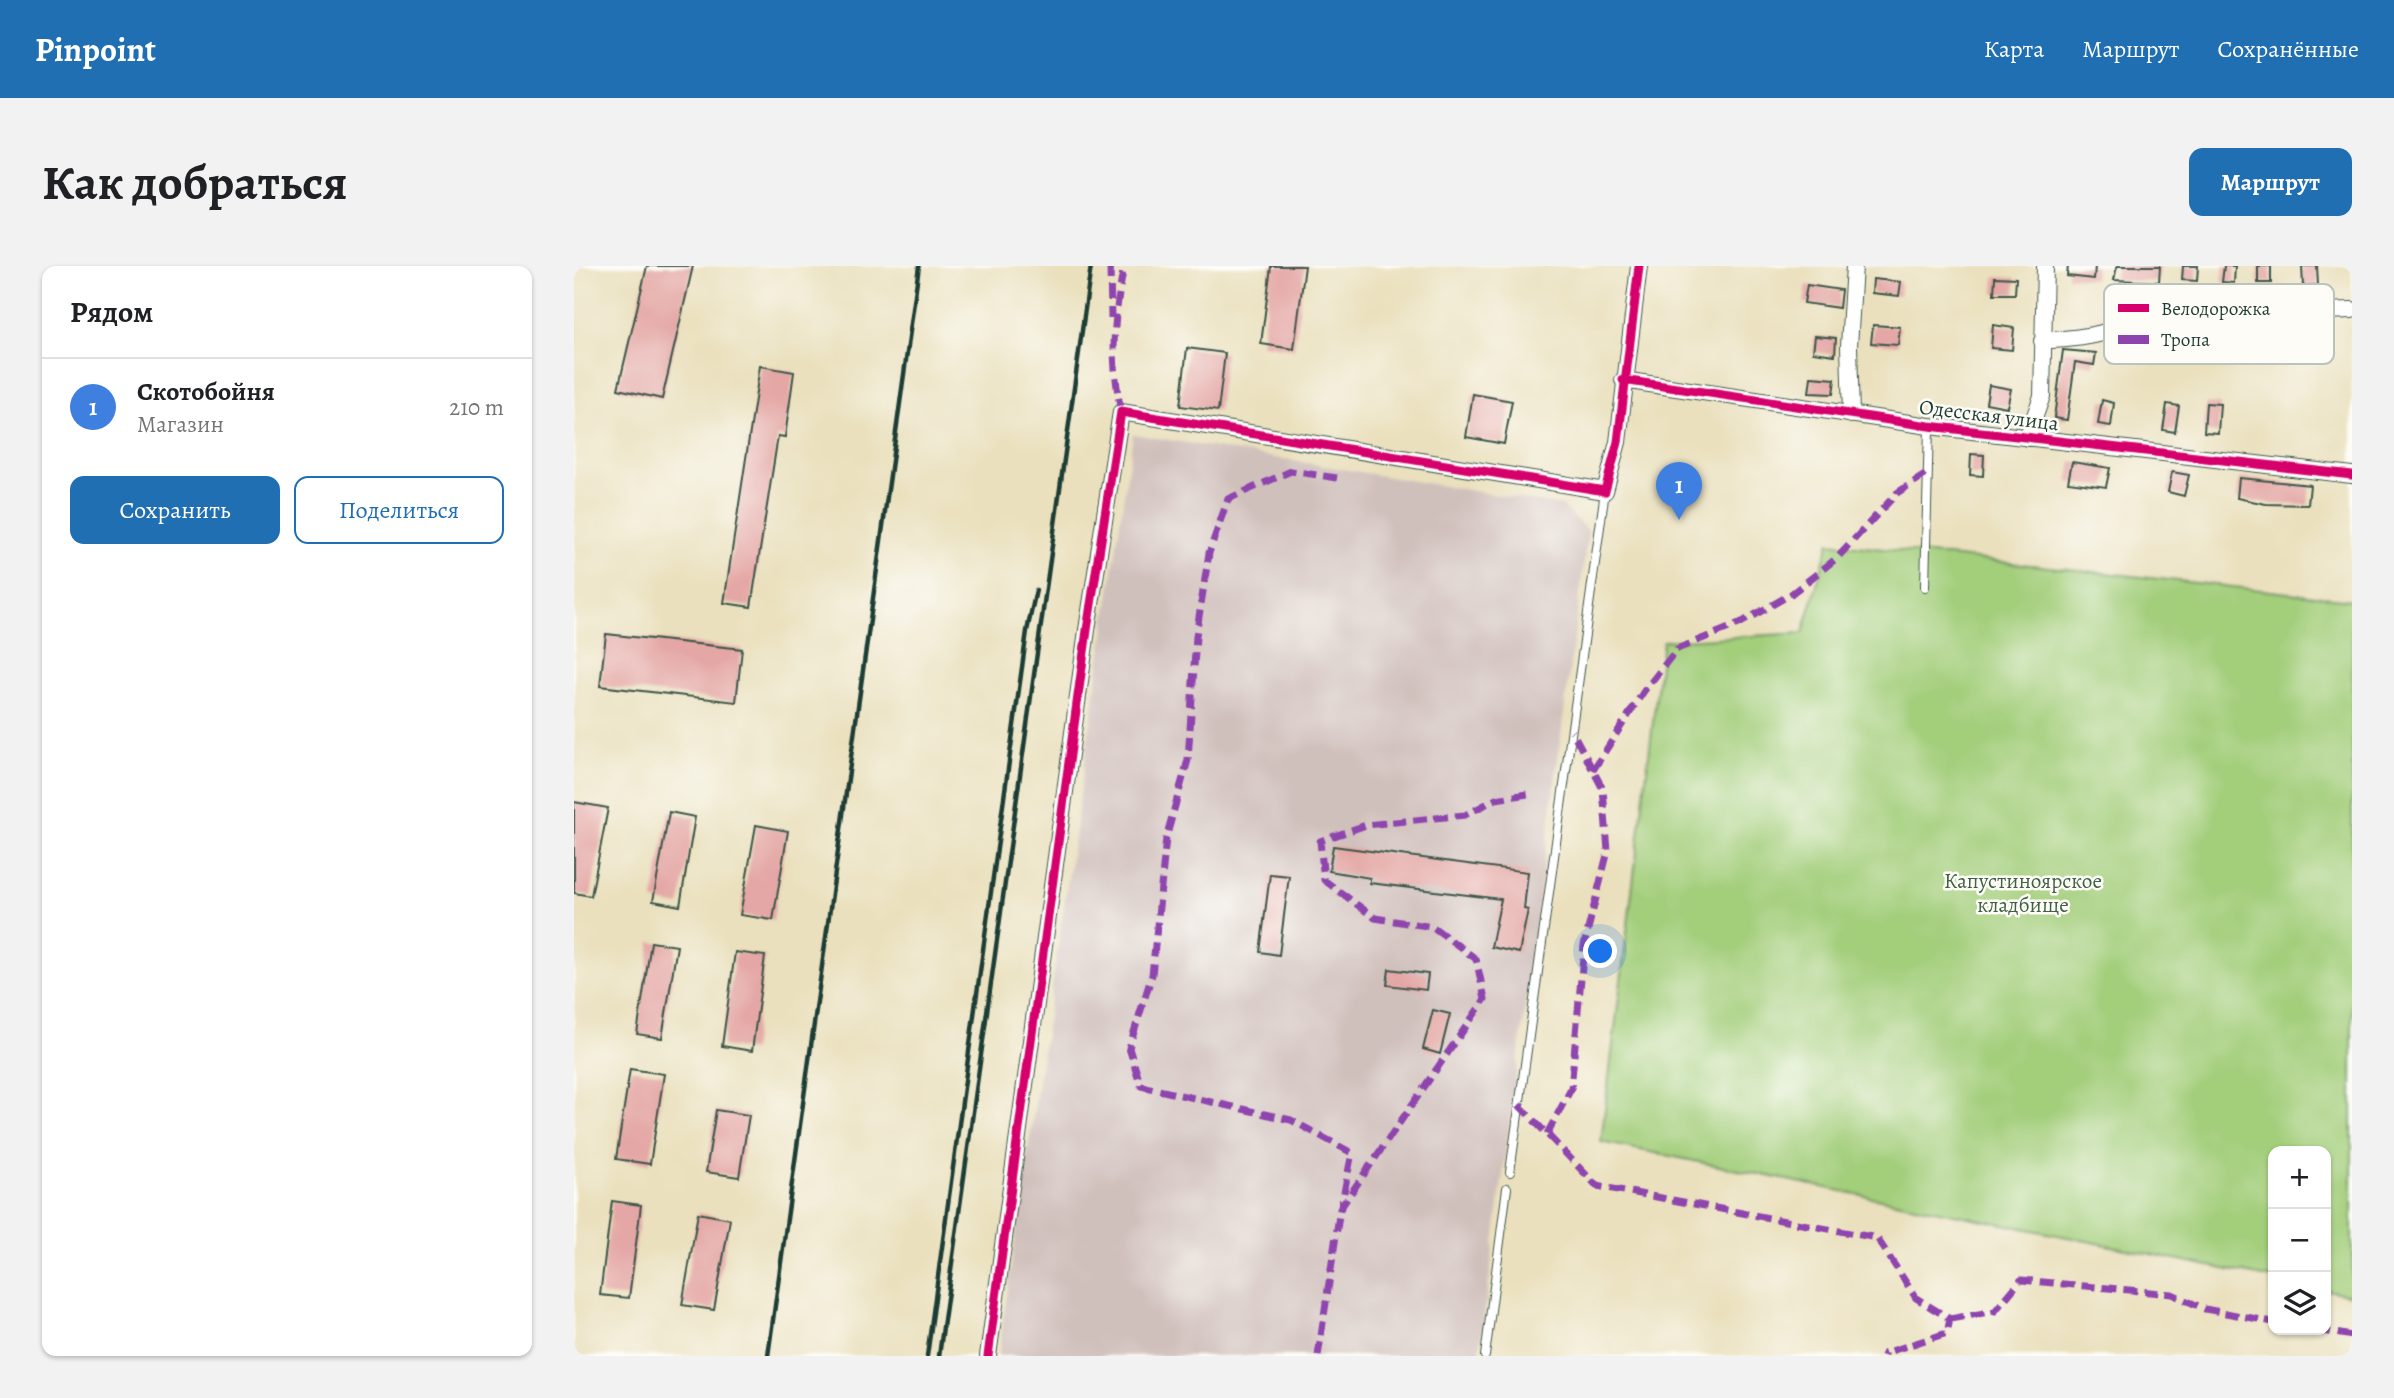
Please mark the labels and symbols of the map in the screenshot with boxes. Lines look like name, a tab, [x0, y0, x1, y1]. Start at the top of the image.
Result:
legend	[2104, 284, 2334, 364]
text: Велодорожка	[2161, 296, 2271, 322]
text: Тропа	[2161, 327, 2210, 353]
street label: Одесская улица	[1918, 393, 2061, 437]
pin: 1	[1656, 462, 1702, 520]
park label: Капустиноярское кладбище	[1944, 867, 2102, 919]
your location	[1583, 934, 1617, 968]

